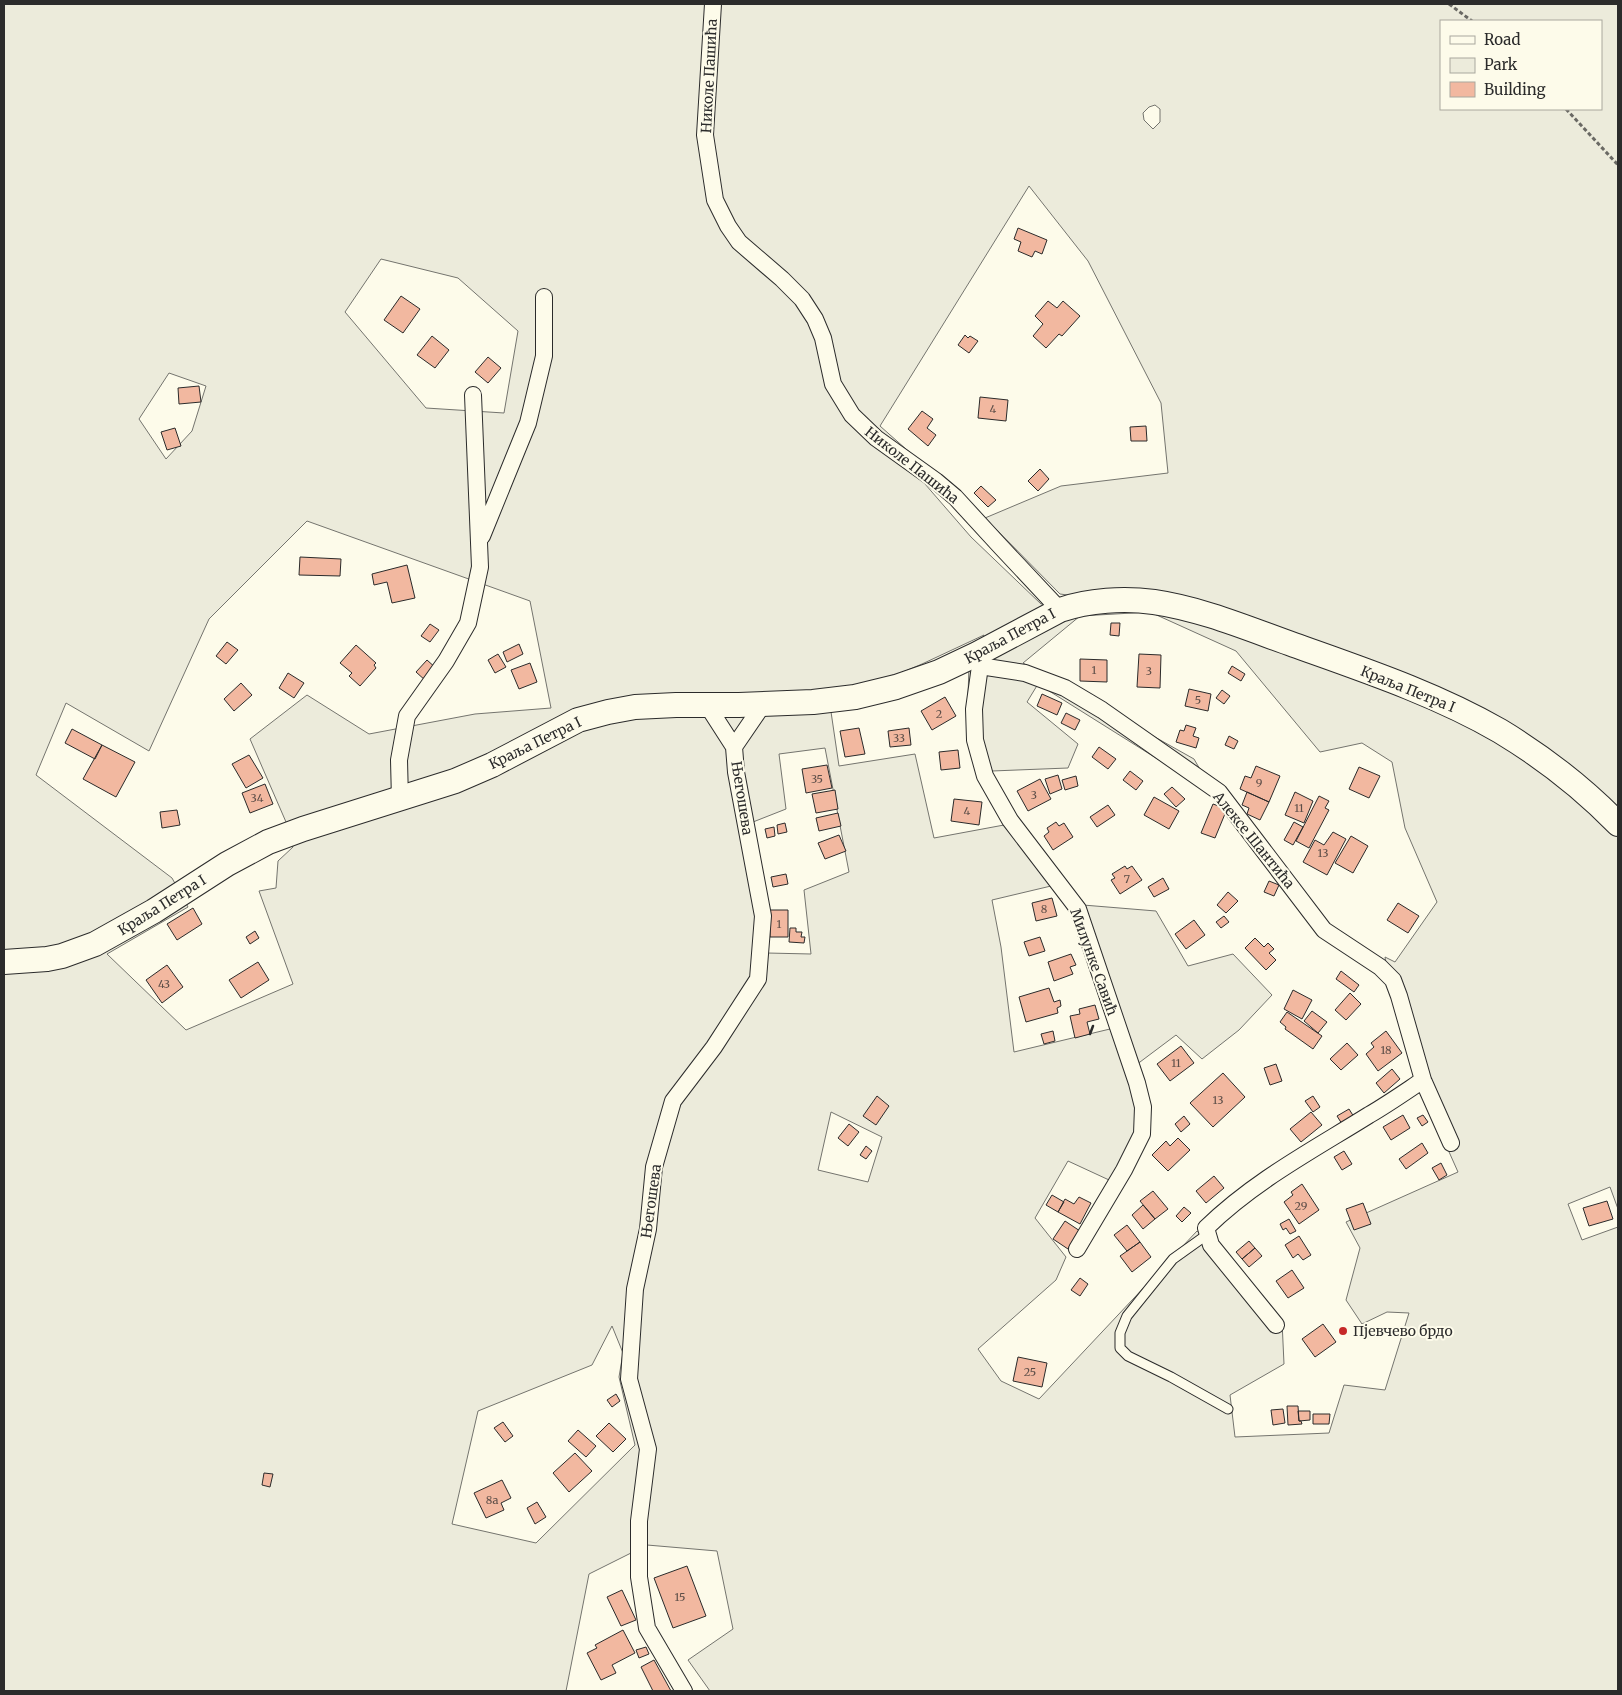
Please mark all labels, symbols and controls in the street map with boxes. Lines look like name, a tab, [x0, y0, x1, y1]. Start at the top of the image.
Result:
street label: Николе Пашића	[697, 18, 721, 134]
legend	[1440, 20, 1602, 110]
text: Road	[1484, 30, 1520, 49]
text: Park	[1484, 55, 1518, 74]
text: Building	[1484, 80, 1546, 99]
house number: 4	[990, 402, 997, 416]
street label: Николе Пашића	[861, 423, 963, 508]
street label: Краља Петра I	[961, 604, 1059, 668]
street label: Краља Петра I	[1358, 662, 1458, 716]
house number: 1	[1092, 663, 1097, 677]
house number: 3	[1146, 664, 1152, 678]
house number: 5	[1195, 693, 1201, 707]
house number: 2	[936, 707, 942, 721]
street label: Краља Петра I	[486, 713, 584, 773]
house number: 33	[893, 731, 905, 745]
street label: Његошева	[727, 760, 757, 837]
house number: 35	[811, 772, 823, 786]
house number: 9	[1256, 776, 1263, 790]
street label: Алексе Шантића	[1209, 787, 1299, 892]
house number: 3	[1031, 788, 1037, 802]
house number: 34	[251, 791, 264, 805]
house number: 11	[1294, 801, 1304, 815]
house number: 4	[964, 804, 971, 818]
house number: 13	[1318, 846, 1328, 860]
street label: Краља Петра I	[115, 871, 209, 939]
house number: 7	[1124, 872, 1130, 886]
house number: 8	[1041, 902, 1048, 916]
street label: Милунке Савић	[1066, 906, 1122, 1018]
house number: 1	[777, 917, 782, 931]
house number: 43	[158, 977, 170, 991]
house number: 18	[1380, 1043, 1392, 1057]
house number: 11	[1171, 1056, 1181, 1070]
house number: 13	[1213, 1093, 1223, 1107]
street label: Његошева	[637, 1162, 665, 1239]
house number: 29	[1295, 1199, 1308, 1213]
place label: Пјевчево брдо	[1353, 1322, 1453, 1340]
marker: Пјевчево брдо	[1337, 1325, 1349, 1337]
house number: 25	[1024, 1365, 1036, 1379]
house number: 8a	[486, 1493, 498, 1507]
house number: 15	[674, 1590, 686, 1604]

